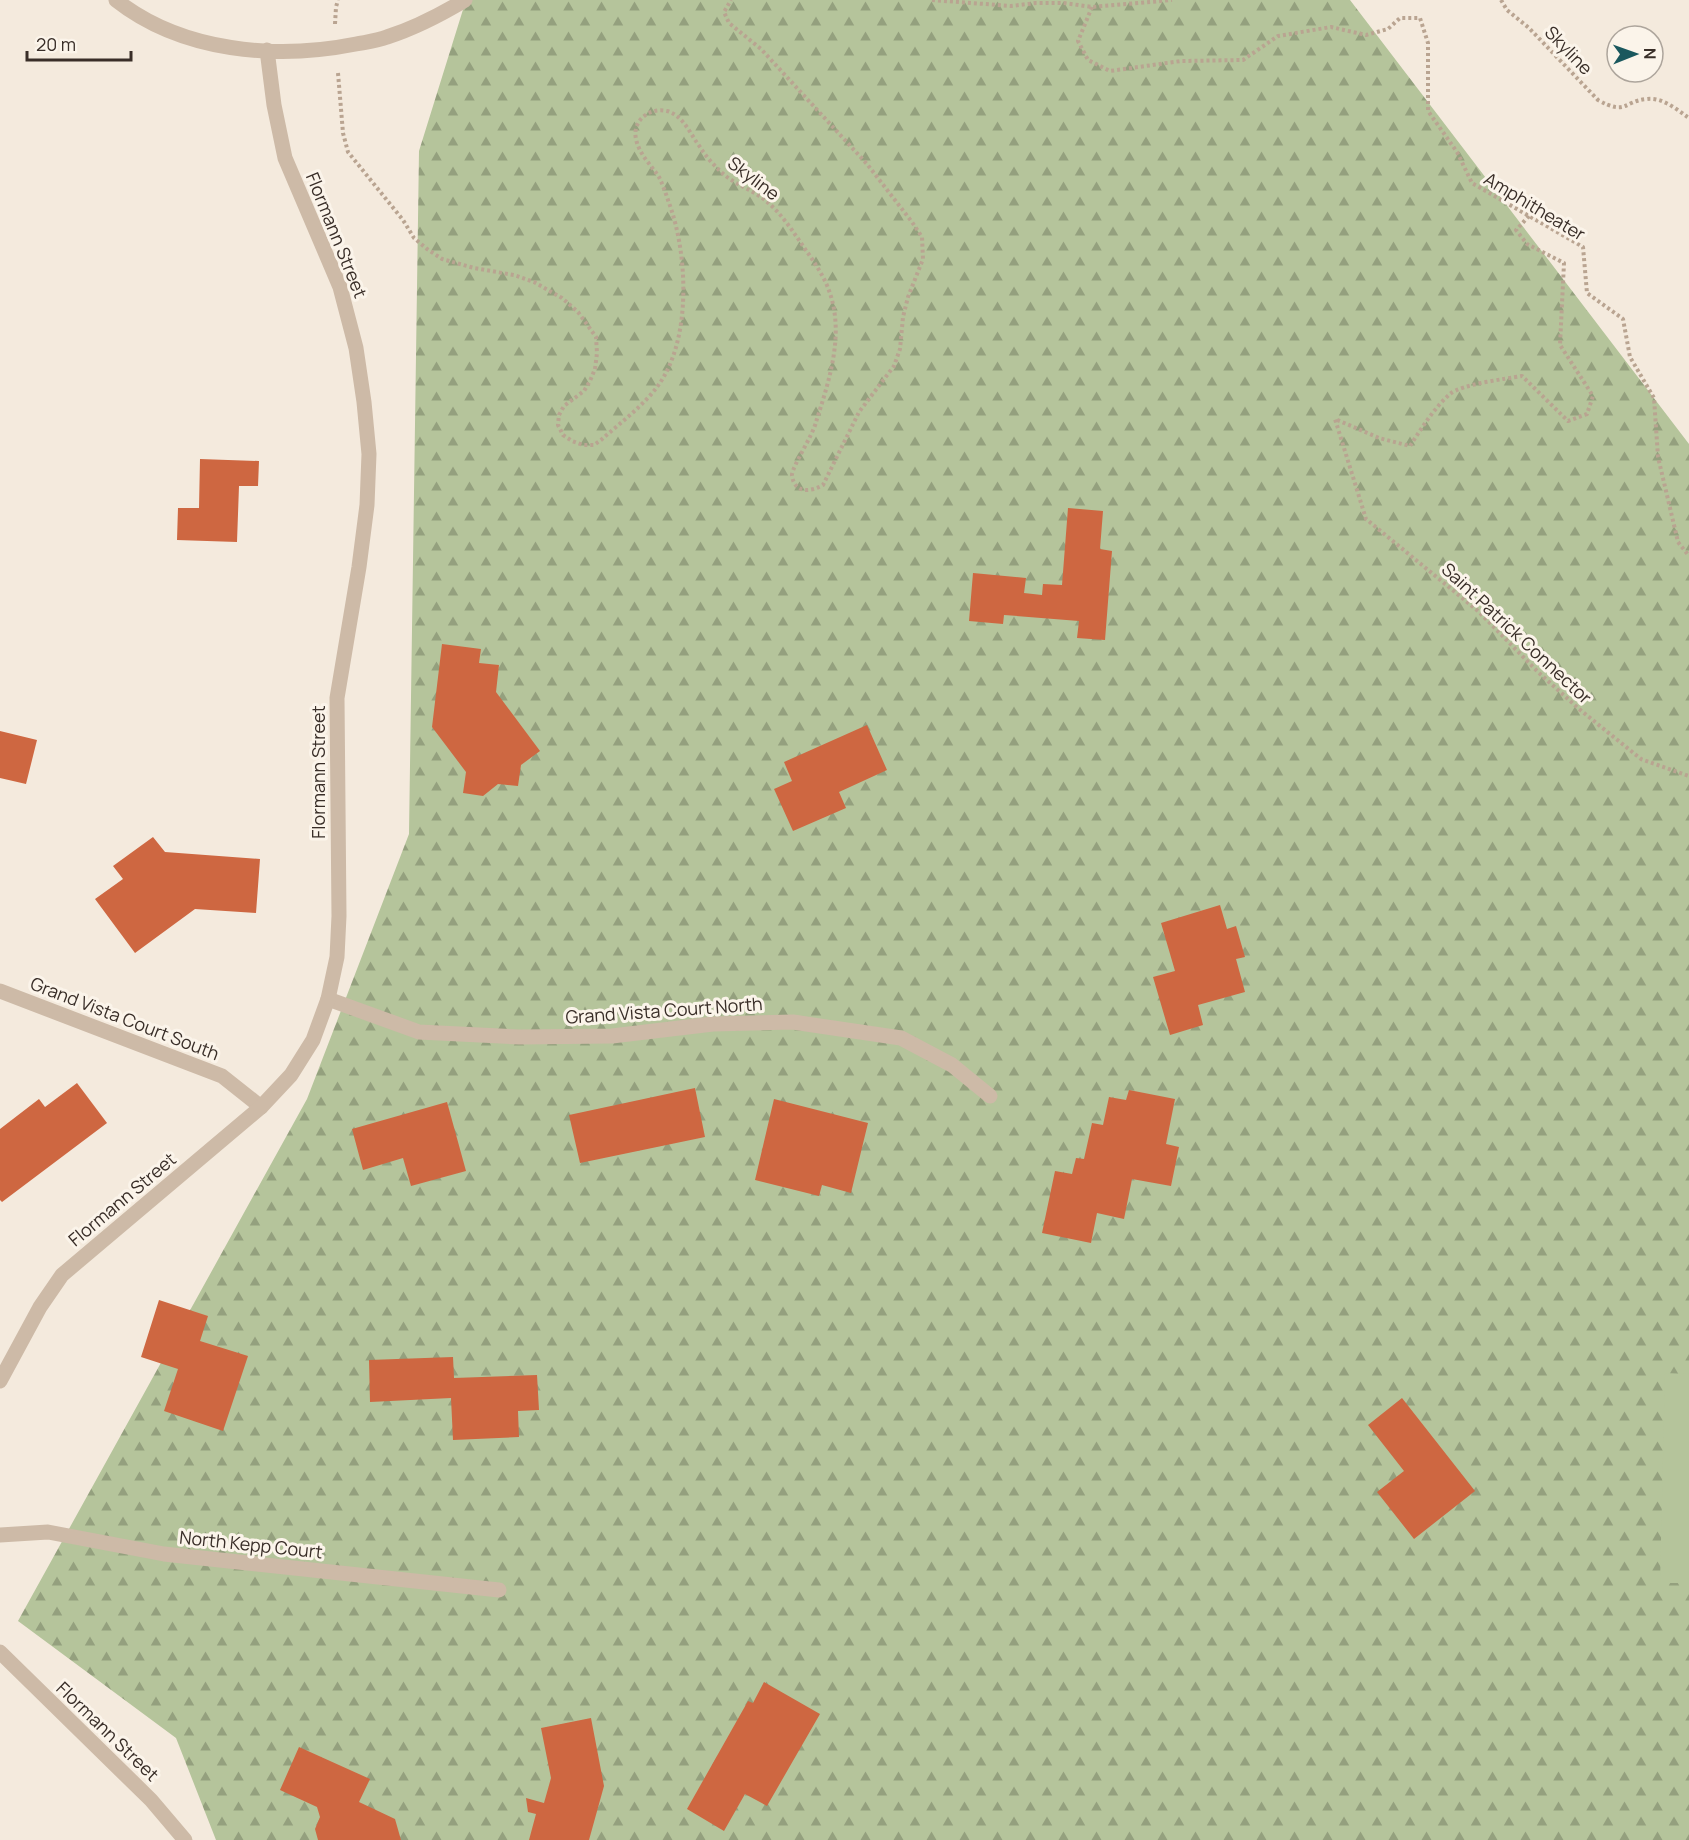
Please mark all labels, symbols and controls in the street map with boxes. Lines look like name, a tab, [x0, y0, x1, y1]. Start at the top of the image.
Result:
street label: Skyline	[1540, 20, 1598, 80]
scale bar	[27, 24, 130, 62]
north arrow	[1605, 24, 1665, 84]
text: 20 m	[36, 32, 76, 56]
text: N	[1639, 48, 1661, 60]
street label: Skyline	[723, 151, 785, 205]
street label: Amphitheater	[1480, 166, 1591, 246]
street label: Flormann Street	[301, 169, 373, 301]
street label: Saint Patrick Connector	[1437, 557, 1598, 709]
street label: Flormann Street	[306, 705, 330, 839]
street label: Grand Vista Court South	[27, 971, 223, 1065]
street label: Grand Vista Court North	[565, 991, 763, 1029]
street label: Flormann Street	[63, 1147, 181, 1251]
street label: North Kepp Court	[178, 1525, 324, 1563]
street label: Flormann Street	[52, 1676, 164, 1786]

